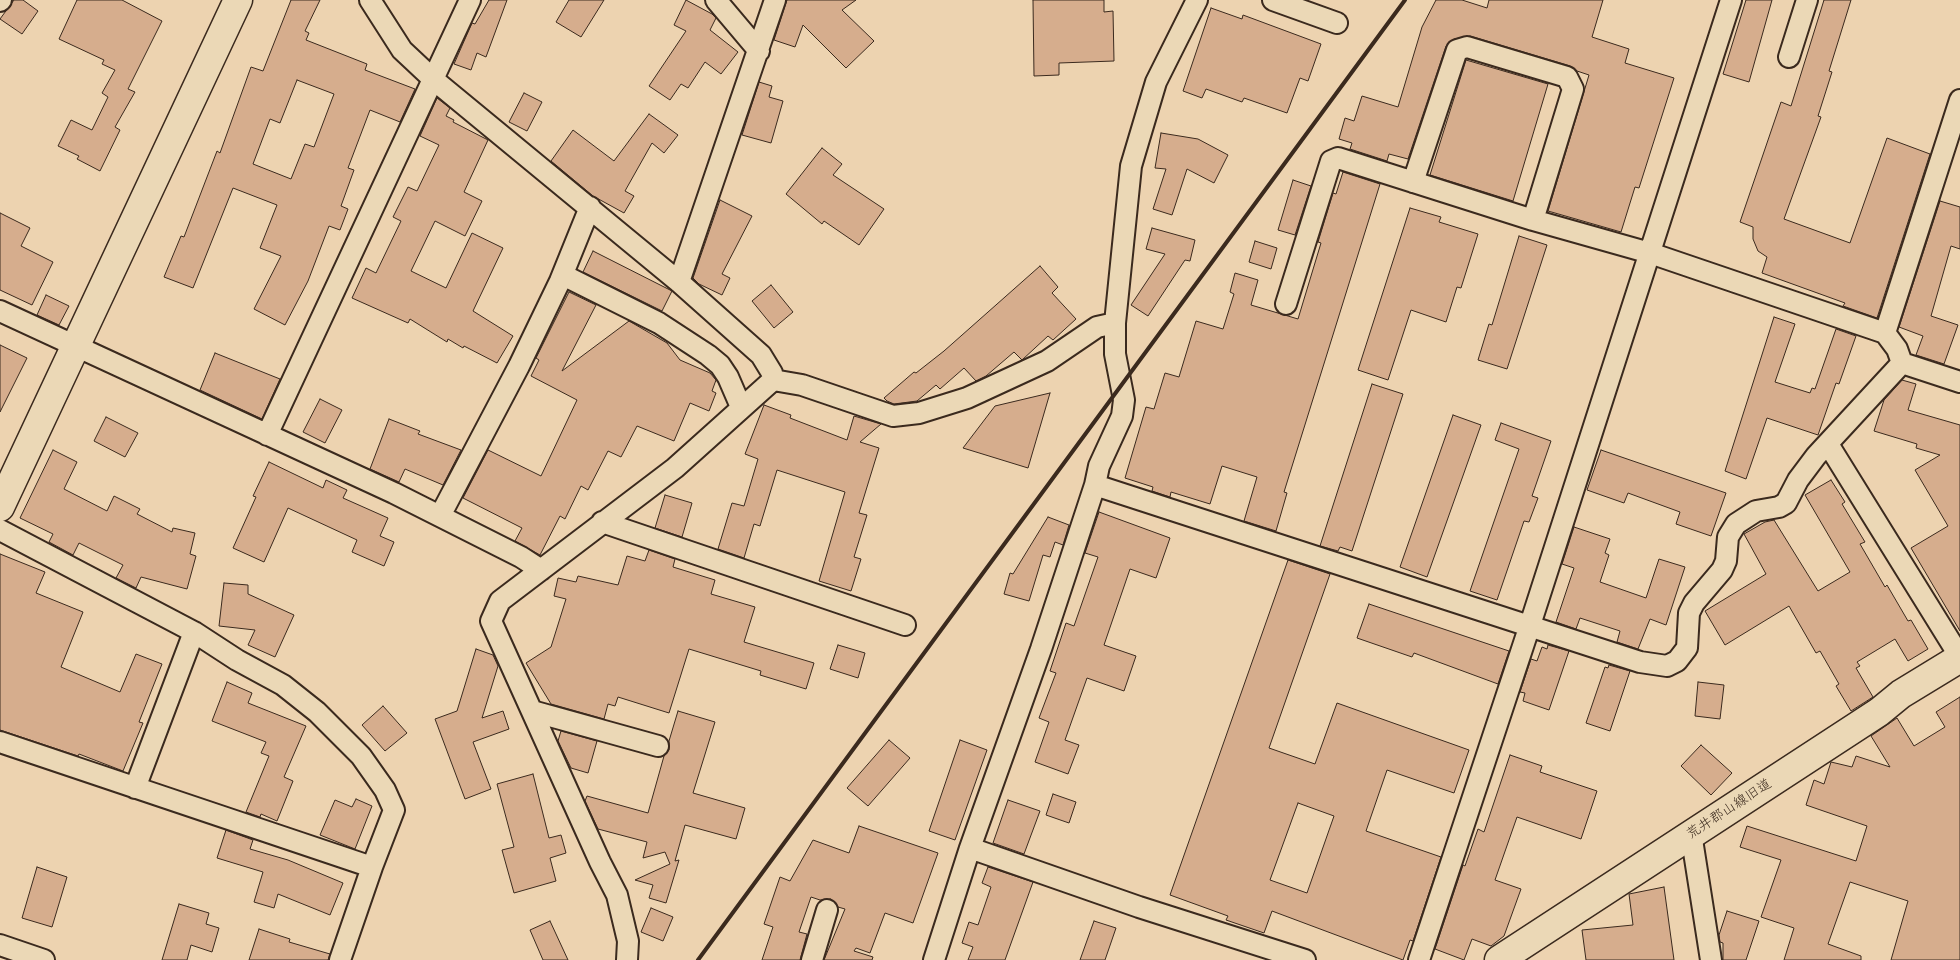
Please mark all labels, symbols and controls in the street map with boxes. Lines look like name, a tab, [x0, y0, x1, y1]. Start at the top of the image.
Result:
street label: 荒井郡山線旧道	[1683, 775, 1775, 843]

